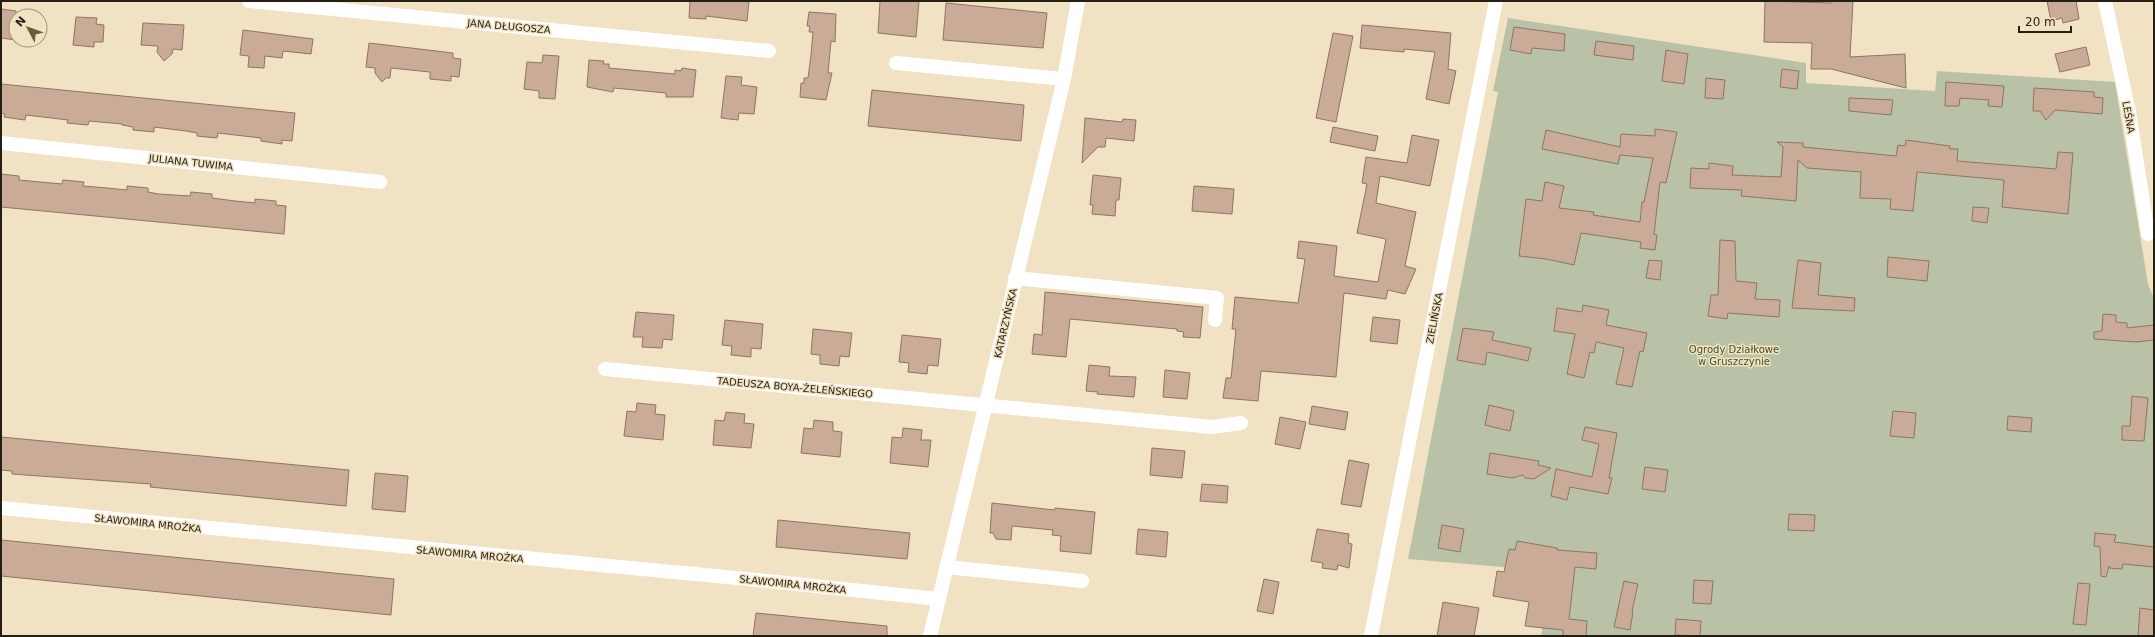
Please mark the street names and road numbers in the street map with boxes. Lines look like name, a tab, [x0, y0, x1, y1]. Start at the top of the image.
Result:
street label: JANA DŁUGOSZA	[466, 17, 551, 36]
street label: LEŚNA	[2120, 100, 2138, 134]
street label: JULIANA TUWIMA	[147, 152, 234, 172]
street label: KATARZYŃSKA	[991, 287, 1019, 359]
street label: ZIELIŃSKA	[1423, 291, 1445, 345]
street label: TADEUSZA BOYA-ŻELEŃSKIEGO	[715, 374, 874, 400]
street label: SŁAWOMIRA MROŻKA	[94, 511, 202, 535]
street label: SŁAWOMIRA MROŻKA	[416, 543, 524, 565]
street label: SŁAWOMIRA MROŻKA	[739, 572, 847, 596]

